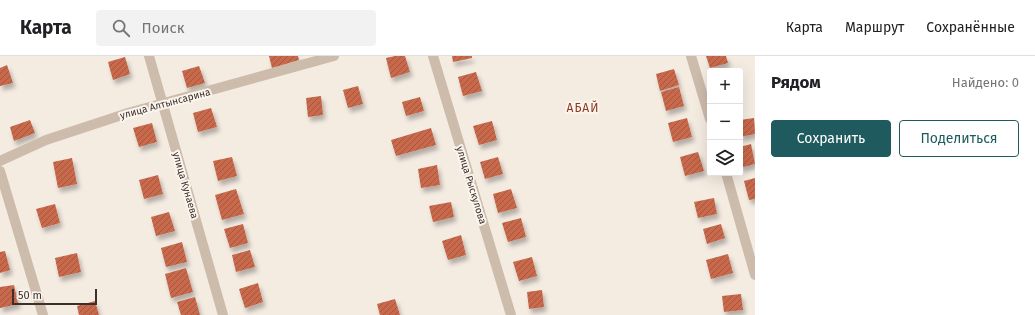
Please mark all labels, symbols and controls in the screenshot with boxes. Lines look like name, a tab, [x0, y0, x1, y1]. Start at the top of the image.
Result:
search box	[96, 10, 376, 46]
text: Карта	[20, 16, 72, 39]
icon: search	[110, 17, 132, 39]
text: Поиск	[142, 19, 184, 37]
text: Карта	[786, 19, 823, 36]
text: Маршрут	[845, 19, 904, 36]
text: Сохранённые	[926, 19, 1015, 36]
map controls	[707, 68, 743, 176]
button: +	[707, 68, 743, 104]
text: Рядом	[771, 72, 821, 93]
text: Найдено: 0	[952, 75, 1019, 90]
street label: улица Алтынсарина	[119, 86, 212, 122]
district label: АБАЙ	[567, 100, 599, 115]
button: −	[707, 104, 743, 140]
button: Сохранить	[771, 120, 891, 157]
button: Поделиться	[899, 120, 1019, 157]
button: layers	[707, 140, 743, 176]
street label: улица Рыскулова	[453, 145, 489, 226]
street label: улица Кунаева	[170, 150, 200, 220]
scale bar	[12, 287, 97, 306]
text: 50 m	[18, 289, 42, 302]

